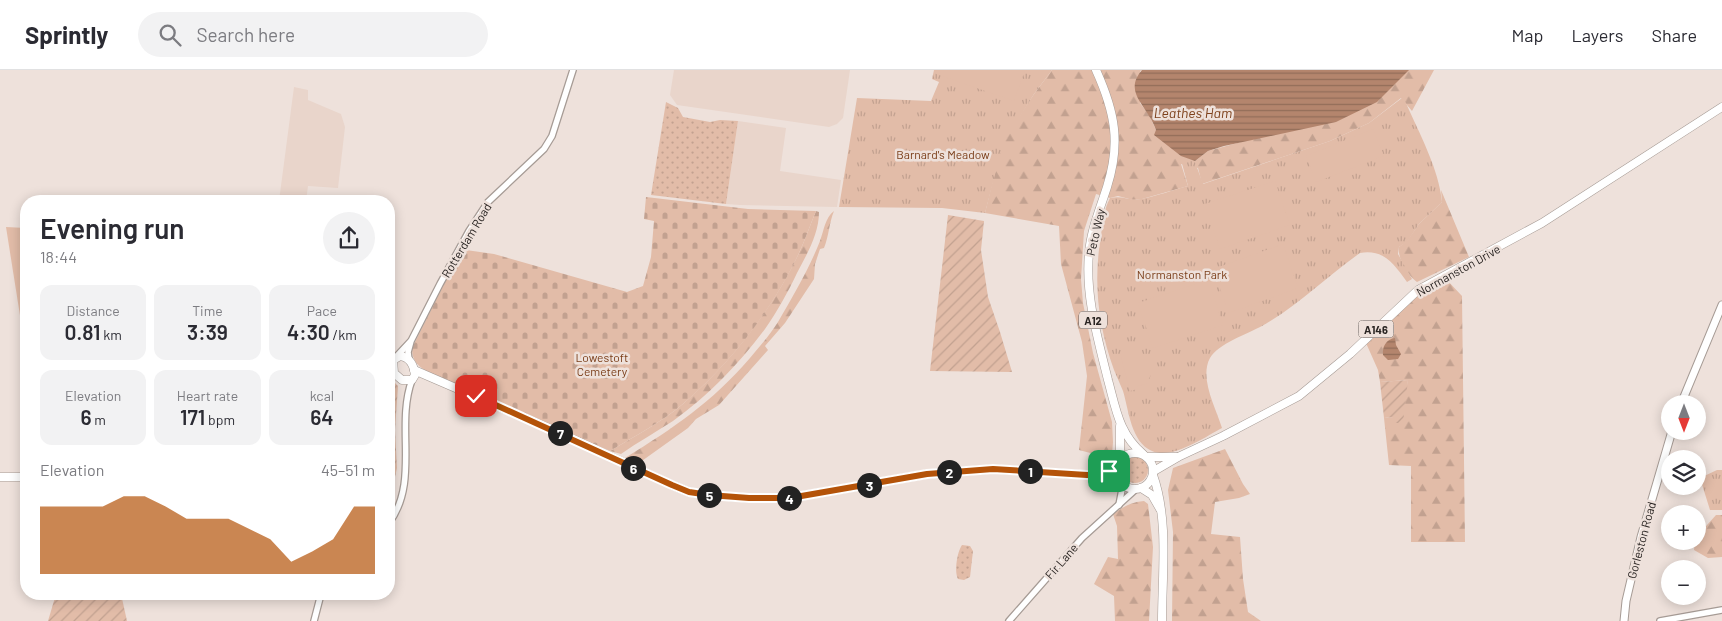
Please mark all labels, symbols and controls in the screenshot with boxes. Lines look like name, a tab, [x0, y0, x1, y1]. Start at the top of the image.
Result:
search box	[138, 12, 488, 57]
text: Sprintly	[25, 20, 108, 49]
icon: search	[156, 21, 184, 49]
text: Search here	[196, 23, 295, 46]
text: Map	[1511, 24, 1543, 46]
text: Layers	[1571, 24, 1624, 46]
text: Share	[1652, 24, 1697, 46]
water label: Leathes Ham	[1154, 104, 1232, 121]
park label: Barnard's Meadow	[896, 147, 990, 161]
street label: Rotterdam Road	[438, 200, 494, 280]
street label: Peto Way	[1083, 207, 1107, 257]
text: Evening run	[40, 211, 185, 245]
button: share	[323, 212, 375, 264]
street label: Normanston Drive	[1414, 241, 1502, 299]
text: 18:44	[40, 247, 77, 266]
park label: Normanston Park	[1137, 267, 1227, 281]
text: Distance	[66, 302, 120, 319]
text: Time	[192, 302, 223, 319]
text: Pace	[307, 302, 337, 319]
road number: A12	[1079, 312, 1107, 328]
text: 0.81	[65, 319, 100, 344]
text: 3:39	[187, 319, 228, 344]
text: 4:30	[287, 319, 330, 344]
road number: A146	[1358, 320, 1394, 338]
text: km	[100, 326, 122, 343]
text: /km	[330, 326, 357, 343]
park label: Lowestoft Cemetery	[576, 350, 628, 378]
pin	[455, 375, 497, 417]
icon: check	[462, 382, 490, 410]
text: Elevation	[65, 387, 121, 404]
text: Heart rate	[177, 387, 238, 404]
text: kcal	[310, 387, 334, 404]
north arrow	[1661, 395, 1706, 440]
map controls	[1661, 395, 1706, 605]
text: 6	[80, 404, 92, 429]
text: 171	[180, 404, 205, 429]
text: 64	[310, 404, 334, 429]
text: m	[92, 411, 106, 428]
text: bpm	[205, 411, 235, 428]
pin: 7	[548, 420, 572, 446]
text: 7	[557, 425, 564, 442]
pin	[1088, 450, 1130, 492]
button: layers	[1661, 450, 1706, 495]
pin: 6	[620, 456, 646, 480]
icon: arrive	[1095, 457, 1123, 485]
pin: 1	[1018, 458, 1042, 484]
text: Elevation	[40, 460, 104, 479]
text: 45–51 m	[321, 460, 375, 479]
text: 6	[630, 460, 637, 477]
pin: 2	[936, 460, 962, 484]
text: 1	[1028, 463, 1033, 480]
text: 2	[946, 464, 953, 481]
pin: 3	[856, 472, 882, 498]
text: 3	[866, 477, 873, 494]
pin: 5	[696, 482, 722, 508]
pin: 4	[776, 486, 802, 510]
text: 5	[706, 487, 713, 504]
text: 4	[785, 490, 794, 507]
street label: Gorleston Road	[1624, 500, 1658, 580]
button: +	[1661, 505, 1706, 550]
street label: Fir Lane	[1042, 540, 1080, 582]
button: −	[1661, 560, 1706, 605]

